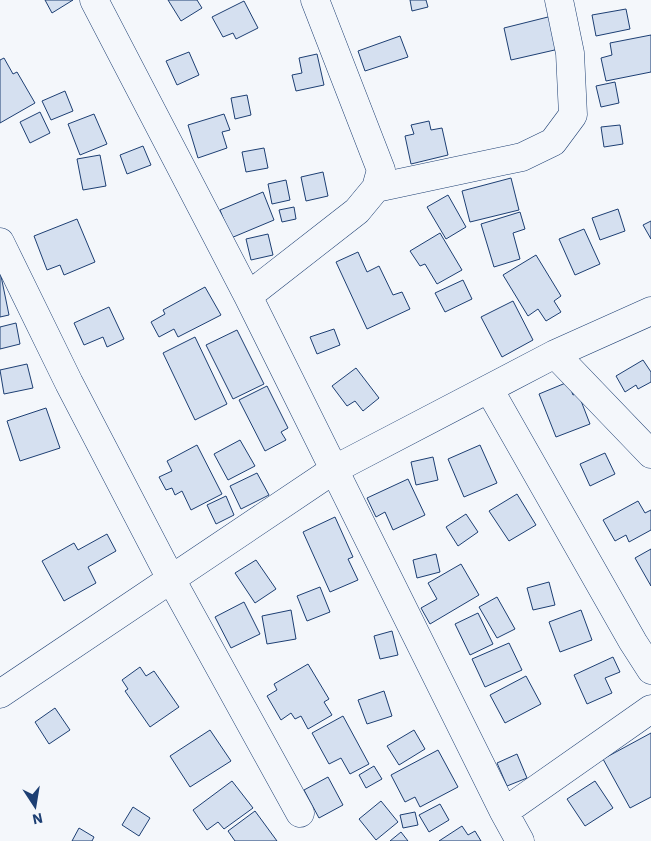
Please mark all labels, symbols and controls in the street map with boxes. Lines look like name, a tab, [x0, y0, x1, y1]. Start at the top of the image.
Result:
north arrow	[10, 781, 60, 831]
text: N	[31, 809, 45, 829]

